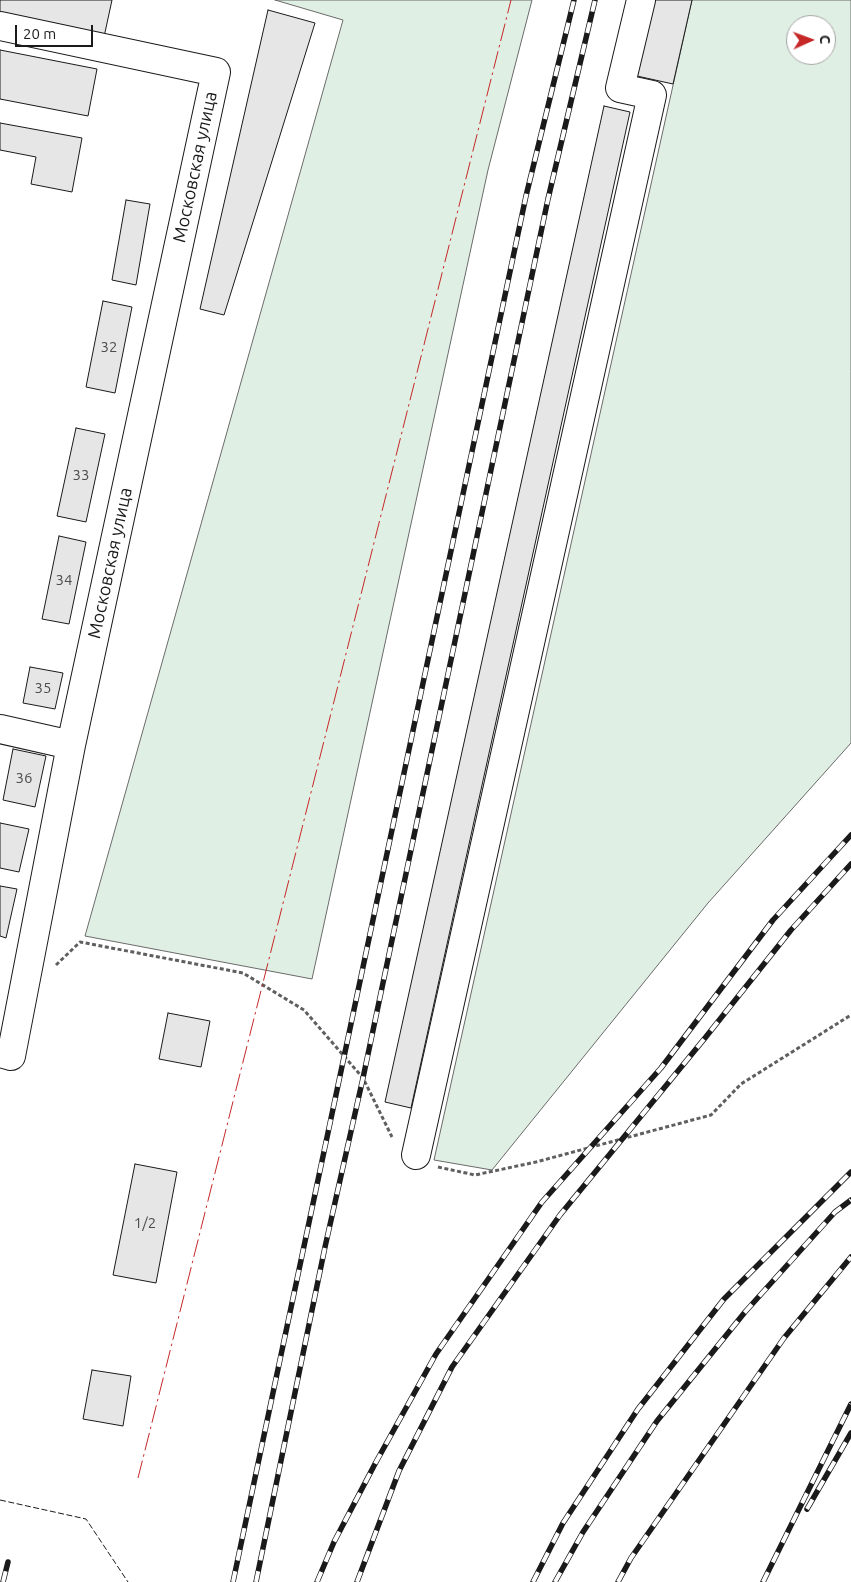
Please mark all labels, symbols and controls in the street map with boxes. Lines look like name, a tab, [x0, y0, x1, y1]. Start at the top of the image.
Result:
scale bar	[18, 15, 95, 47]
north arrow	[786, 15, 836, 65]
text: 20 m	[23, 25, 56, 42]
text: С	[817, 35, 833, 44]
street label: Московская улица	[168, 90, 222, 244]
house number: 32	[101, 338, 117, 356]
house number: 33	[73, 466, 89, 484]
street label: Московская улица	[83, 486, 137, 640]
house number: 34	[56, 571, 72, 589]
house number: 35	[35, 679, 51, 697]
house number: 36	[16, 769, 32, 787]
house number: 1/2	[134, 1214, 156, 1232]

